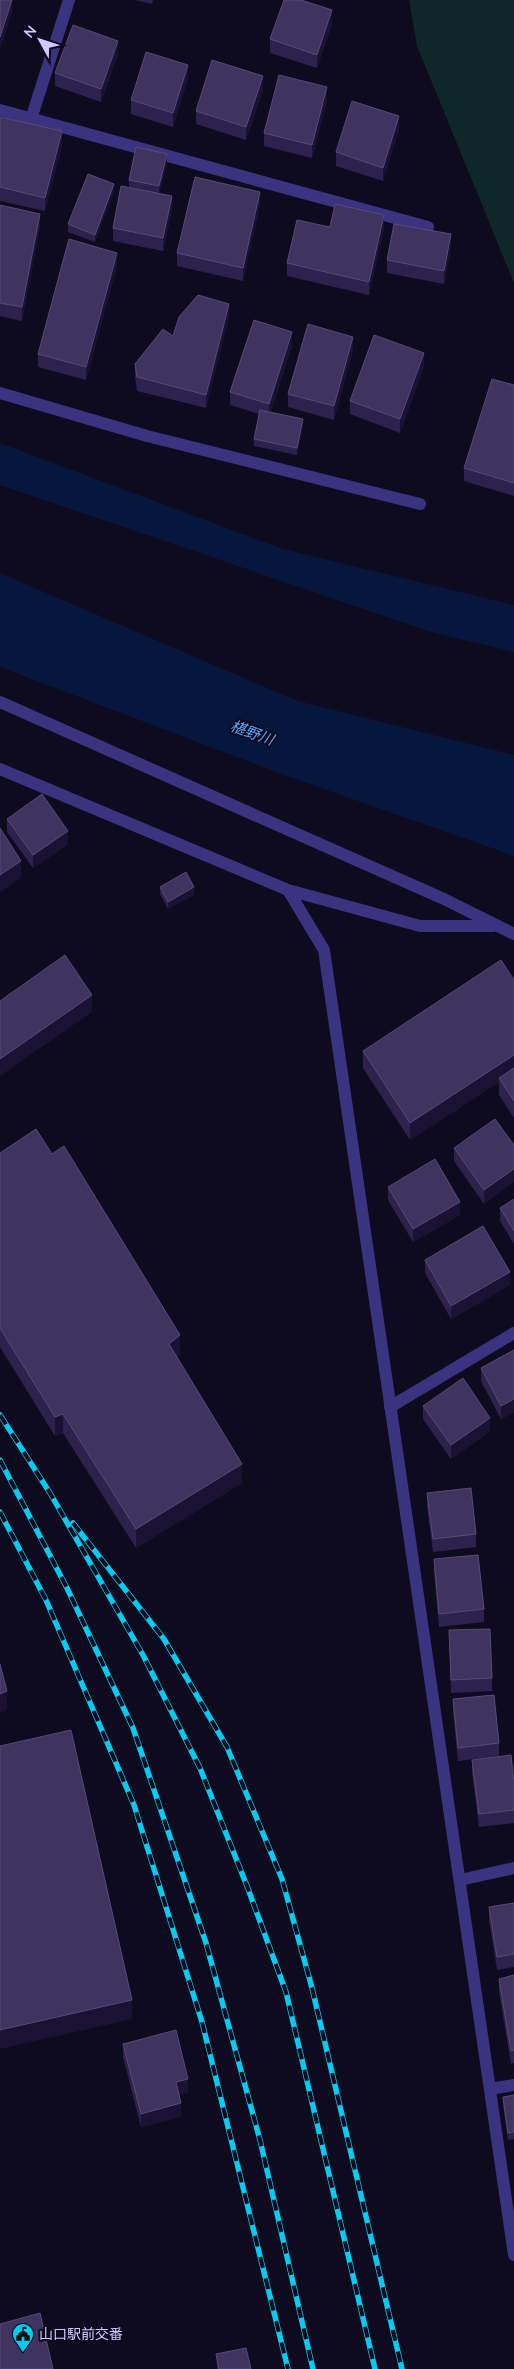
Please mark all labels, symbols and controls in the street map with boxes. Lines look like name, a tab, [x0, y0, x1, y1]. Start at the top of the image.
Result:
north arrow	[15, 15, 65, 65]
text: N	[20, 22, 41, 42]
water label: 椹野川	[227, 716, 278, 751]
public building icon: 山口駅前交番	[11, 2322, 35, 2353]
place label: 山口駅前交番	[39, 2325, 123, 2344]

